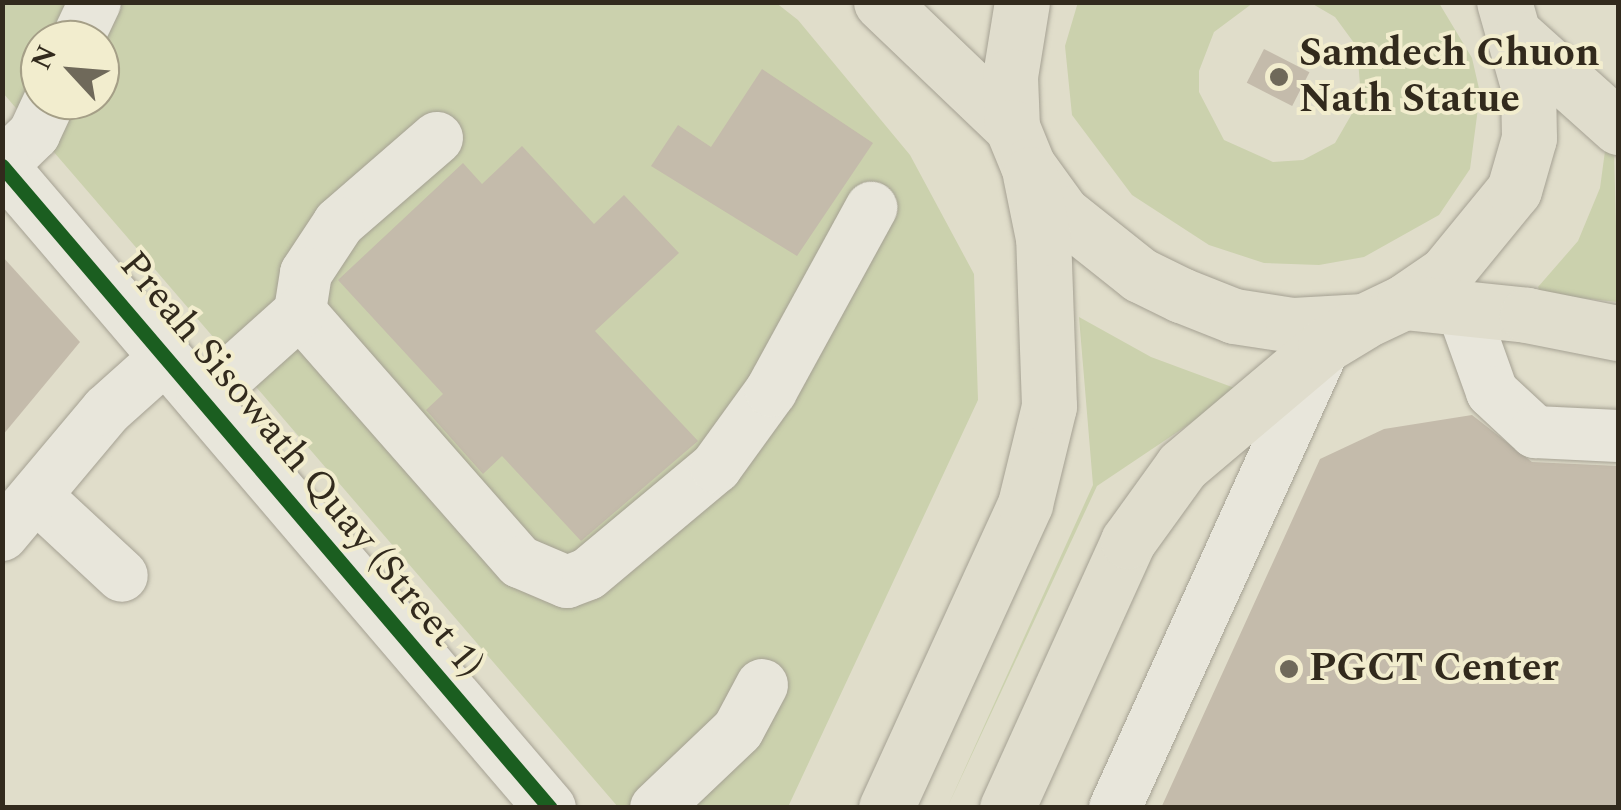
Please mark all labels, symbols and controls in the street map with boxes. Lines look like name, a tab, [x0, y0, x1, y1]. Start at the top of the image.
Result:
north arrow	[20, 20, 120, 120]
place label: Samdech Chuon Nath Statue	[1299, 30, 1600, 124]
text: N	[20, 38, 69, 77]
marker: Samdech Chuon Nath Statue	[1268, 66, 1290, 88]
street label: Preah Sisowath Quay (Street 1)	[109, 242, 493, 688]
place label: PGCT Center	[1309, 645, 1559, 693]
marker: PGCT Center	[1278, 658, 1300, 680]

